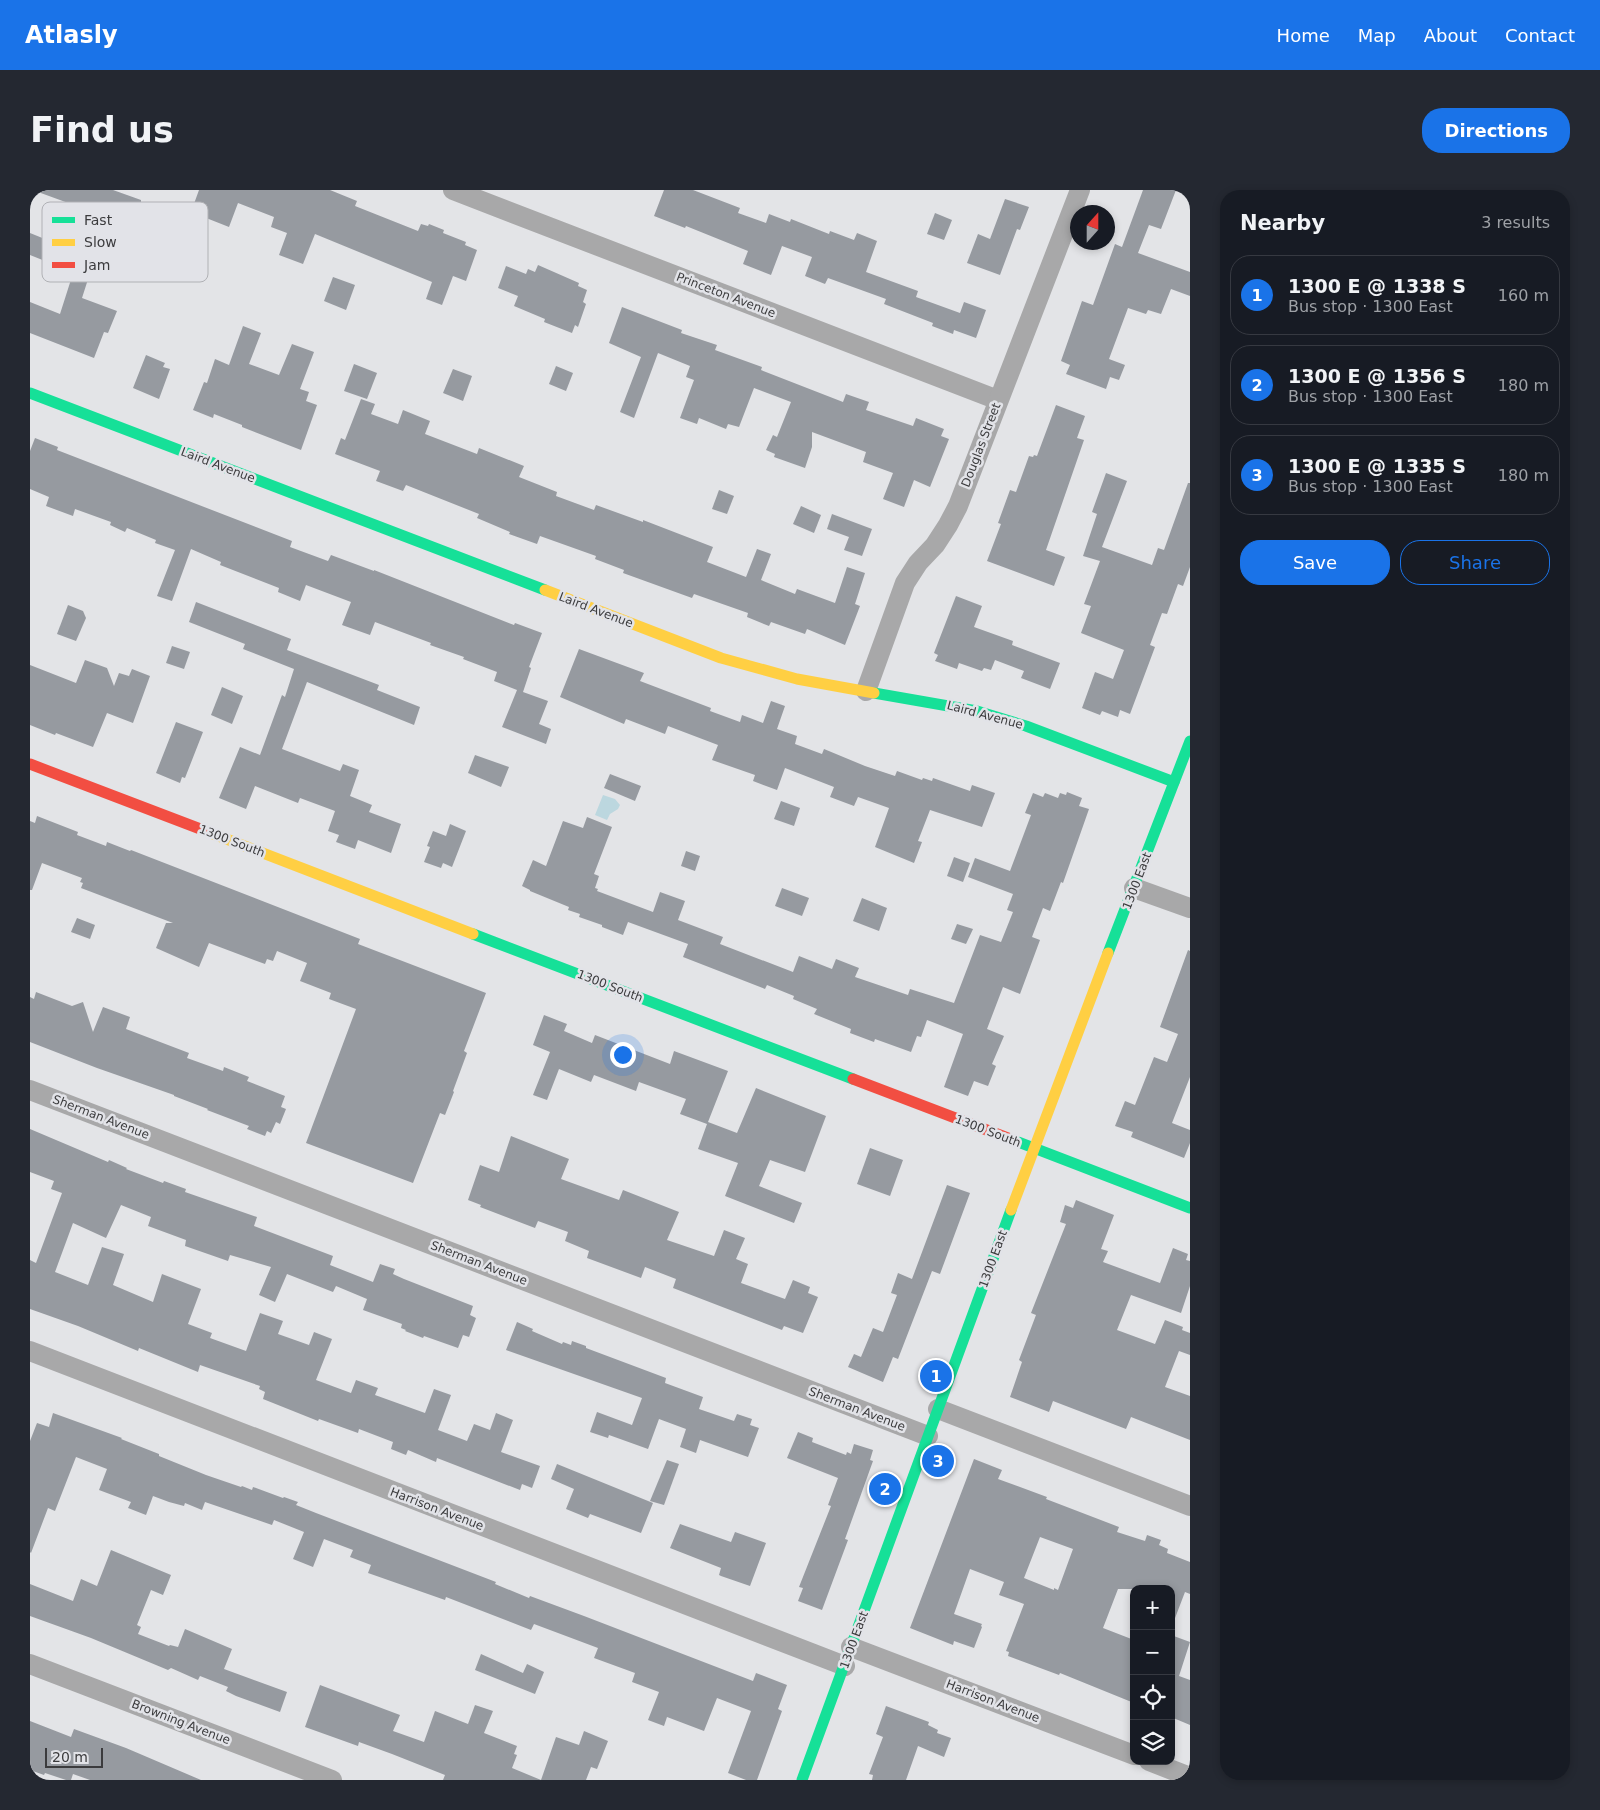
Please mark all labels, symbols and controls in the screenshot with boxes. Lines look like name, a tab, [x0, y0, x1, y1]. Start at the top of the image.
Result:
text: Atlasly	[25, 21, 118, 49]
text: Home	[1277, 25, 1330, 46]
text: Map	[1358, 25, 1396, 46]
text: About	[1424, 25, 1477, 46]
text: Contact	[1505, 25, 1575, 46]
button: Directions	[1422, 108, 1570, 153]
text: Find us	[30, 110, 174, 150]
legend	[42, 202, 208, 282]
north arrow	[1070, 205, 1115, 250]
text: Nearby	[1240, 211, 1325, 235]
text: Fast	[84, 212, 113, 228]
text: 3 results	[1481, 213, 1550, 232]
text: Slow	[84, 234, 117, 250]
text: Jam	[83, 257, 110, 273]
street label: Princeton Avenue	[675, 270, 777, 320]
text: 1300 E @ 1338 S	[1288, 275, 1466, 297]
text: 1	[1251, 286, 1263, 305]
text: 160 m	[1498, 286, 1549, 305]
text: Bus stop · 1300 East	[1288, 297, 1453, 316]
text: 1300 E @ 1356 S	[1288, 365, 1466, 387]
text: 2	[1251, 376, 1263, 395]
text: 180 m	[1498, 376, 1549, 395]
text: Bus stop · 1300 East	[1288, 387, 1453, 406]
street label: Douglas Street	[959, 401, 1004, 489]
street label: Laird Avenue	[179, 444, 257, 486]
text: 1300 E @ 1335 S	[1288, 455, 1466, 477]
text: 3	[1251, 466, 1263, 485]
text: 180 m	[1498, 466, 1549, 485]
text: Bus stop · 1300 East	[1288, 477, 1453, 496]
button: Save	[1240, 540, 1390, 585]
button: Share	[1400, 540, 1550, 585]
street label: Laird Avenue	[557, 589, 635, 631]
street label: Laird Avenue	[945, 698, 1025, 732]
street label: 1300 South	[197, 822, 267, 860]
street label: 1300 East	[1120, 850, 1154, 912]
street label: 1300 South	[575, 967, 645, 1005]
your location	[610, 1042, 636, 1068]
street label: Sherman Avenue	[51, 1092, 151, 1142]
street label: 1300 South	[953, 1112, 1023, 1150]
street label: 1300 East	[976, 1228, 1010, 1290]
street label: Sherman Avenue	[429, 1238, 529, 1288]
pin: 1	[920, 1357, 952, 1395]
street label: Sherman Avenue	[807, 1384, 907, 1434]
pin: 3	[922, 1442, 954, 1480]
pin: 2	[869, 1470, 901, 1508]
street label: Harrison Avenue	[388, 1485, 486, 1533]
map controls	[1130, 1585, 1175, 1765]
button: +	[1130, 1585, 1175, 1630]
street label: 1300 East	[837, 1609, 871, 1671]
button: −	[1130, 1630, 1175, 1675]
button: locate	[1130, 1675, 1175, 1720]
street label: Harrison Avenue	[944, 1677, 1042, 1725]
street label: Browning Avenue	[130, 1697, 232, 1747]
button: layers	[1130, 1720, 1175, 1765]
scale bar	[45, 1745, 102, 1768]
text: 20 m	[52, 1749, 88, 1765]

